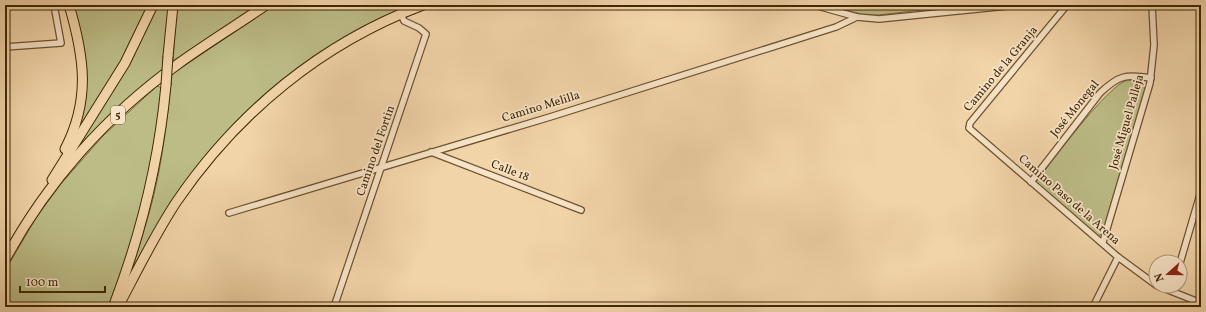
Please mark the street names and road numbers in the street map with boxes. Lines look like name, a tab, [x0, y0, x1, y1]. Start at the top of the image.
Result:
street label: Camino de la Granja	[960, 23, 1042, 115]
street label: José Miguel Palleja	[1106, 73, 1148, 171]
street label: José Monegal	[1047, 77, 1103, 141]
street label: Camino Melilla	[500, 88, 582, 126]
street label: Camino del Fortin	[353, 103, 399, 199]
road number: 5	[111, 106, 125, 124]
street label: Camino Paso de la Arena	[1015, 151, 1123, 249]
street label: Calle 18	[489, 156, 531, 186]

